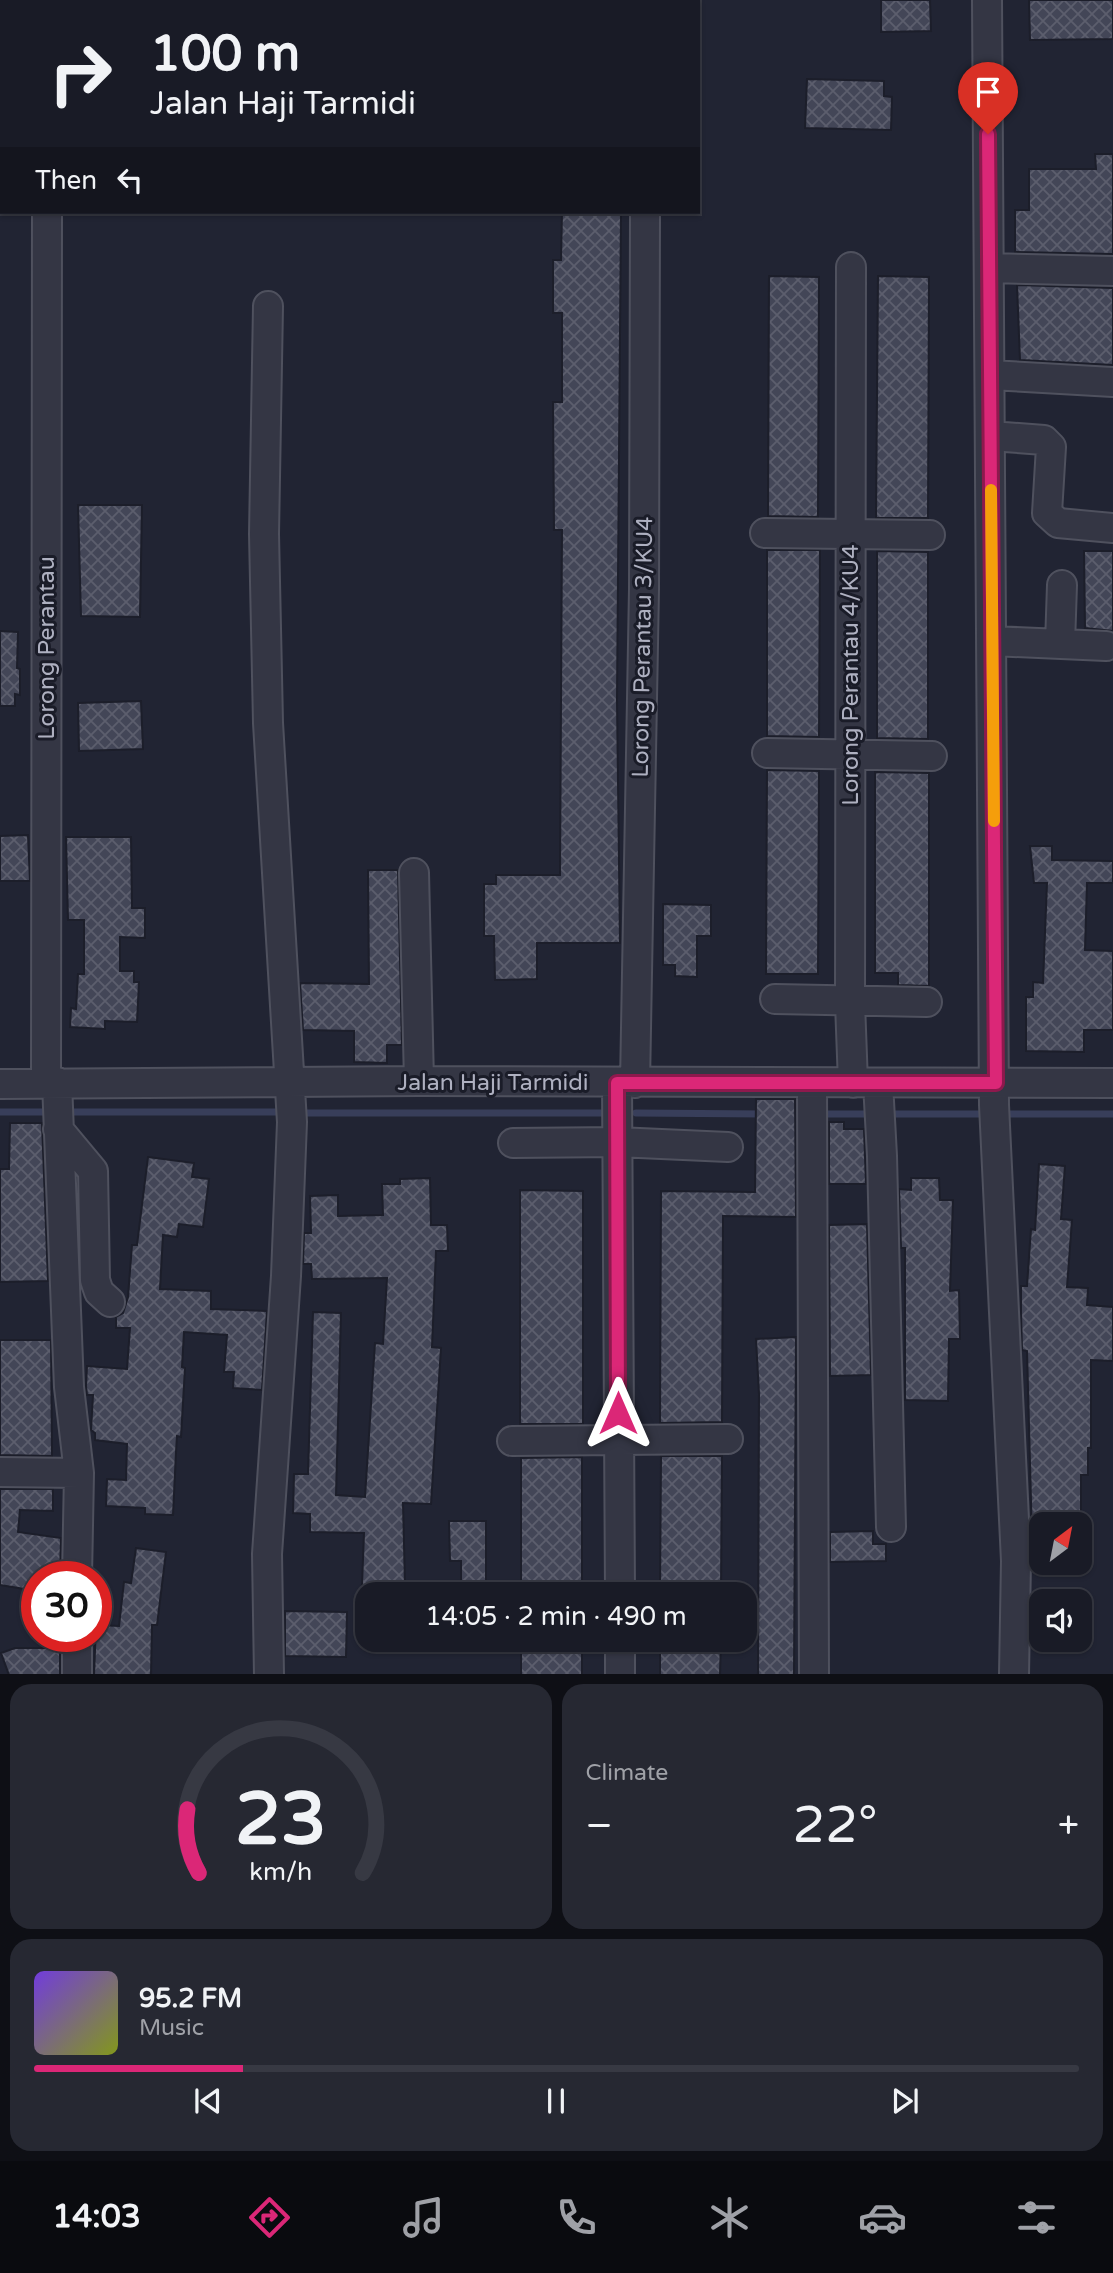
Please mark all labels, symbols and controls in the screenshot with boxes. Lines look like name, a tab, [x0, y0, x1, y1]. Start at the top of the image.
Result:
text: 100 m	[150, 25, 300, 84]
icon: right	[35, 28, 126, 119]
pin	[958, 62, 1018, 134]
icon: arrive	[969, 73, 1007, 111]
text: Jalan Haji Tarmidi	[150, 85, 416, 123]
icon: left	[111, 161, 149, 199]
text: Then	[35, 165, 97, 196]
street label: Lorong Perantau 3/KU4	[627, 516, 659, 778]
street label: Lorong Perantau 4/KU4	[837, 544, 865, 806]
street label: Lorong Perantau	[33, 556, 61, 740]
street label: Jalan Haji Tarmidi	[397, 1069, 589, 1097]
position arrow	[581, 1376, 655, 1450]
north arrow	[1029, 1512, 1092, 1575]
map controls	[1029, 1512, 1092, 1652]
speed limit sign: 30	[21, 1561, 112, 1652]
button: sound	[1029, 1589, 1092, 1652]
text: 14:05 · 2 min · 490 m	[425, 1601, 687, 1632]
text: Climate	[586, 1759, 668, 1787]
text: 23	[235, 1776, 326, 1864]
text: 22°	[793, 1794, 878, 1857]
text: −	[586, 1803, 613, 1849]
text: +	[1058, 1803, 1079, 1849]
text: km/h	[249, 1856, 312, 1886]
text: 95.2 FM	[139, 1983, 242, 2014]
text: Music	[139, 2014, 204, 2042]
icon: previous	[189, 2082, 227, 2120]
icon: pause	[537, 2082, 575, 2120]
icon: next	[886, 2082, 924, 2120]
icon: directions	[245, 2193, 294, 2242]
icon: music	[399, 2193, 448, 2242]
icon: phone	[552, 2193, 601, 2242]
icon: climate	[705, 2193, 754, 2242]
icon: car	[858, 2193, 907, 2242]
icon: filters	[1012, 2193, 1061, 2242]
text: 14:03	[52, 2198, 141, 2236]

